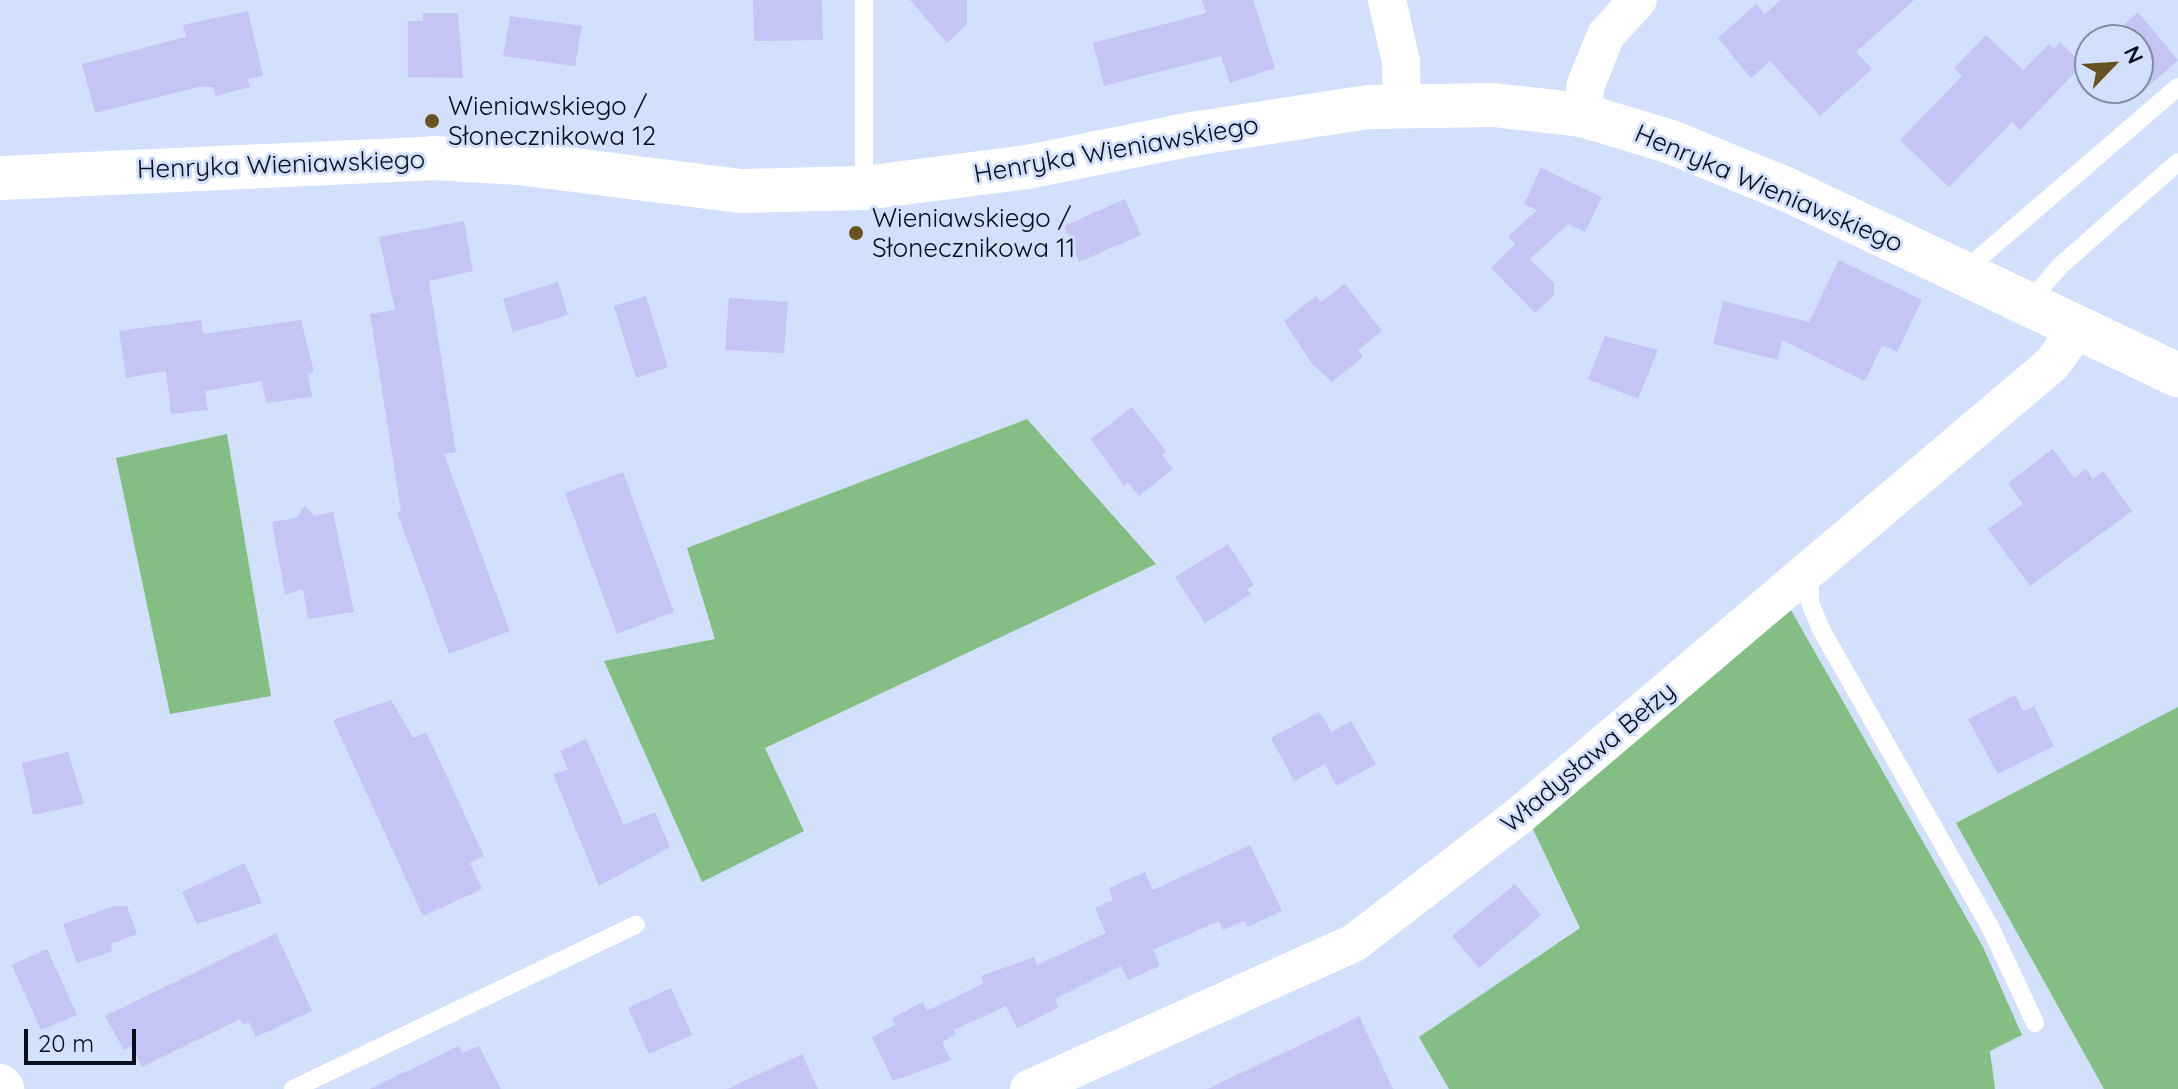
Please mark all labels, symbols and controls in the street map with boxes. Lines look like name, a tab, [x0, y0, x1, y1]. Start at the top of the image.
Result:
north arrow	[2074, 24, 2154, 104]
text: N	[2118, 41, 2150, 68]
place label: Wieniawskiego / Słonecznikowa 12	[448, 90, 656, 152]
street label: Henryka Wieniawskiego	[971, 109, 1261, 189]
marker: Wieniawskiego / Słonecznikowa 12	[423, 112, 441, 130]
street label: Henryka Wieniawskiego	[1630, 117, 1908, 259]
street label: Henryka Wieniawskiego	[136, 143, 426, 185]
place label: Wieniawskiego / Słonecznikowa 11	[872, 202, 1075, 264]
marker: Wieniawskiego / Słonecznikowa 11	[847, 224, 865, 242]
street label: Władysława Bełzy	[1494, 675, 1682, 839]
scale bar	[28, 1013, 140, 1063]
text: 20 m	[38, 1028, 94, 1058]

